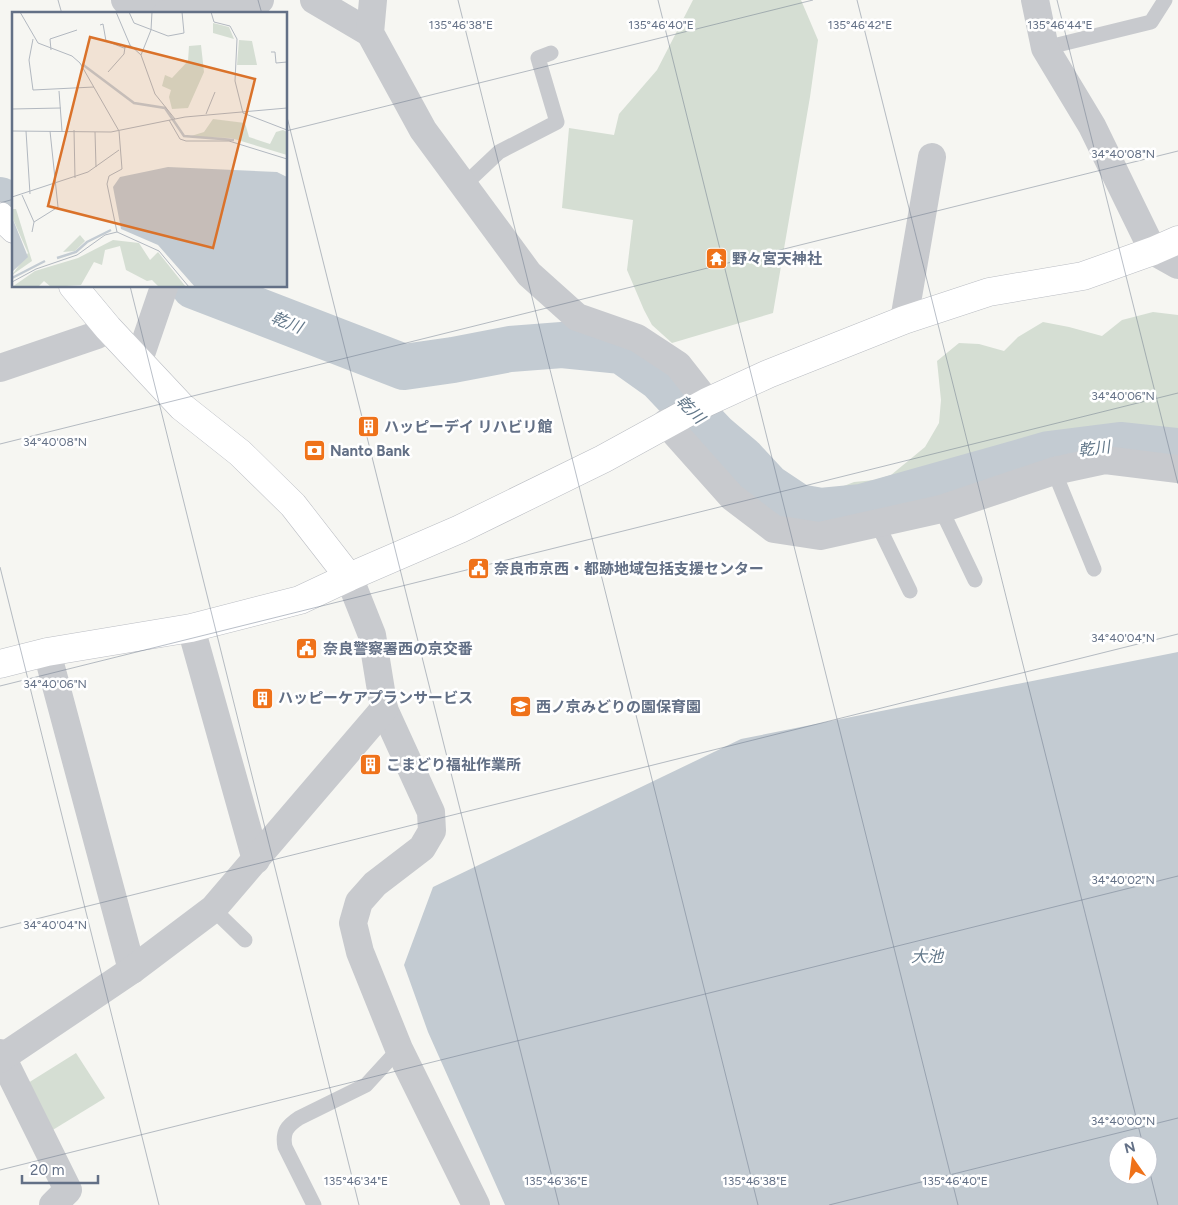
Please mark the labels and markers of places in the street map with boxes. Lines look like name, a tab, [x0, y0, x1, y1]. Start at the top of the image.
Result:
temple icon: 野々宮天神社	[704, 247, 728, 271]
place label: 野々宮天神社	[732, 250, 822, 268]
building icon: ハッピーデイ リハビリ館	[356, 415, 380, 439]
place label: ハッピーデイ リハビリ館	[384, 418, 553, 436]
bank icon: Nanto Bank	[302, 439, 326, 463]
place label: Nanto Bank	[330, 442, 410, 460]
public building icon: 奈良市京西・都跡地域包括支援センター	[466, 557, 490, 581]
place label: 奈良市京西・都跡地域包括支援センター	[494, 560, 764, 578]
public building icon: 奈良警察署西の京交番	[295, 637, 319, 661]
place label: 奈良警察署西の京交番	[323, 640, 473, 658]
building icon: ハッピーケアプランサービス	[250, 686, 274, 710]
place label: ハッピーケアプランサービス	[278, 689, 473, 707]
school or university icon: 西ノ京みどりの園保育園	[508, 695, 532, 719]
place label: 西ノ京みどりの園保育園	[536, 698, 701, 716]
building icon: こまどり福祉作業所	[358, 753, 382, 777]
place label: こまどり福祉作業所	[386, 756, 521, 774]

